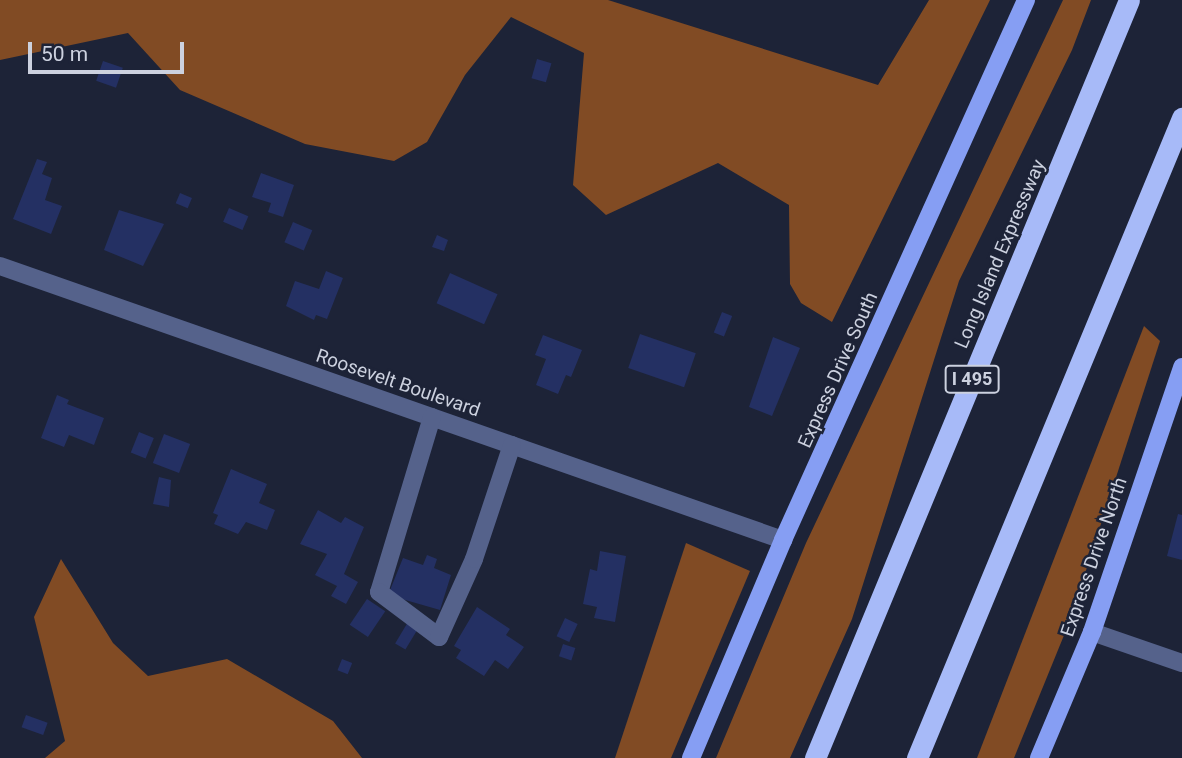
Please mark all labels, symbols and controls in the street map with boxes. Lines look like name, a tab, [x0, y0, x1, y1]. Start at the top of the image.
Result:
scale bar	[32, 28, 187, 72]
text: 50 m	[41, 42, 88, 66]
street label: Long Island Expressway	[950, 156, 1050, 352]
street label: Express Drive South	[793, 289, 883, 451]
street label: Roosevelt Boulevard	[313, 344, 483, 422]
road number: I 495	[944, 365, 1000, 394]
street label: Express Drive North	[1056, 474, 1132, 640]

